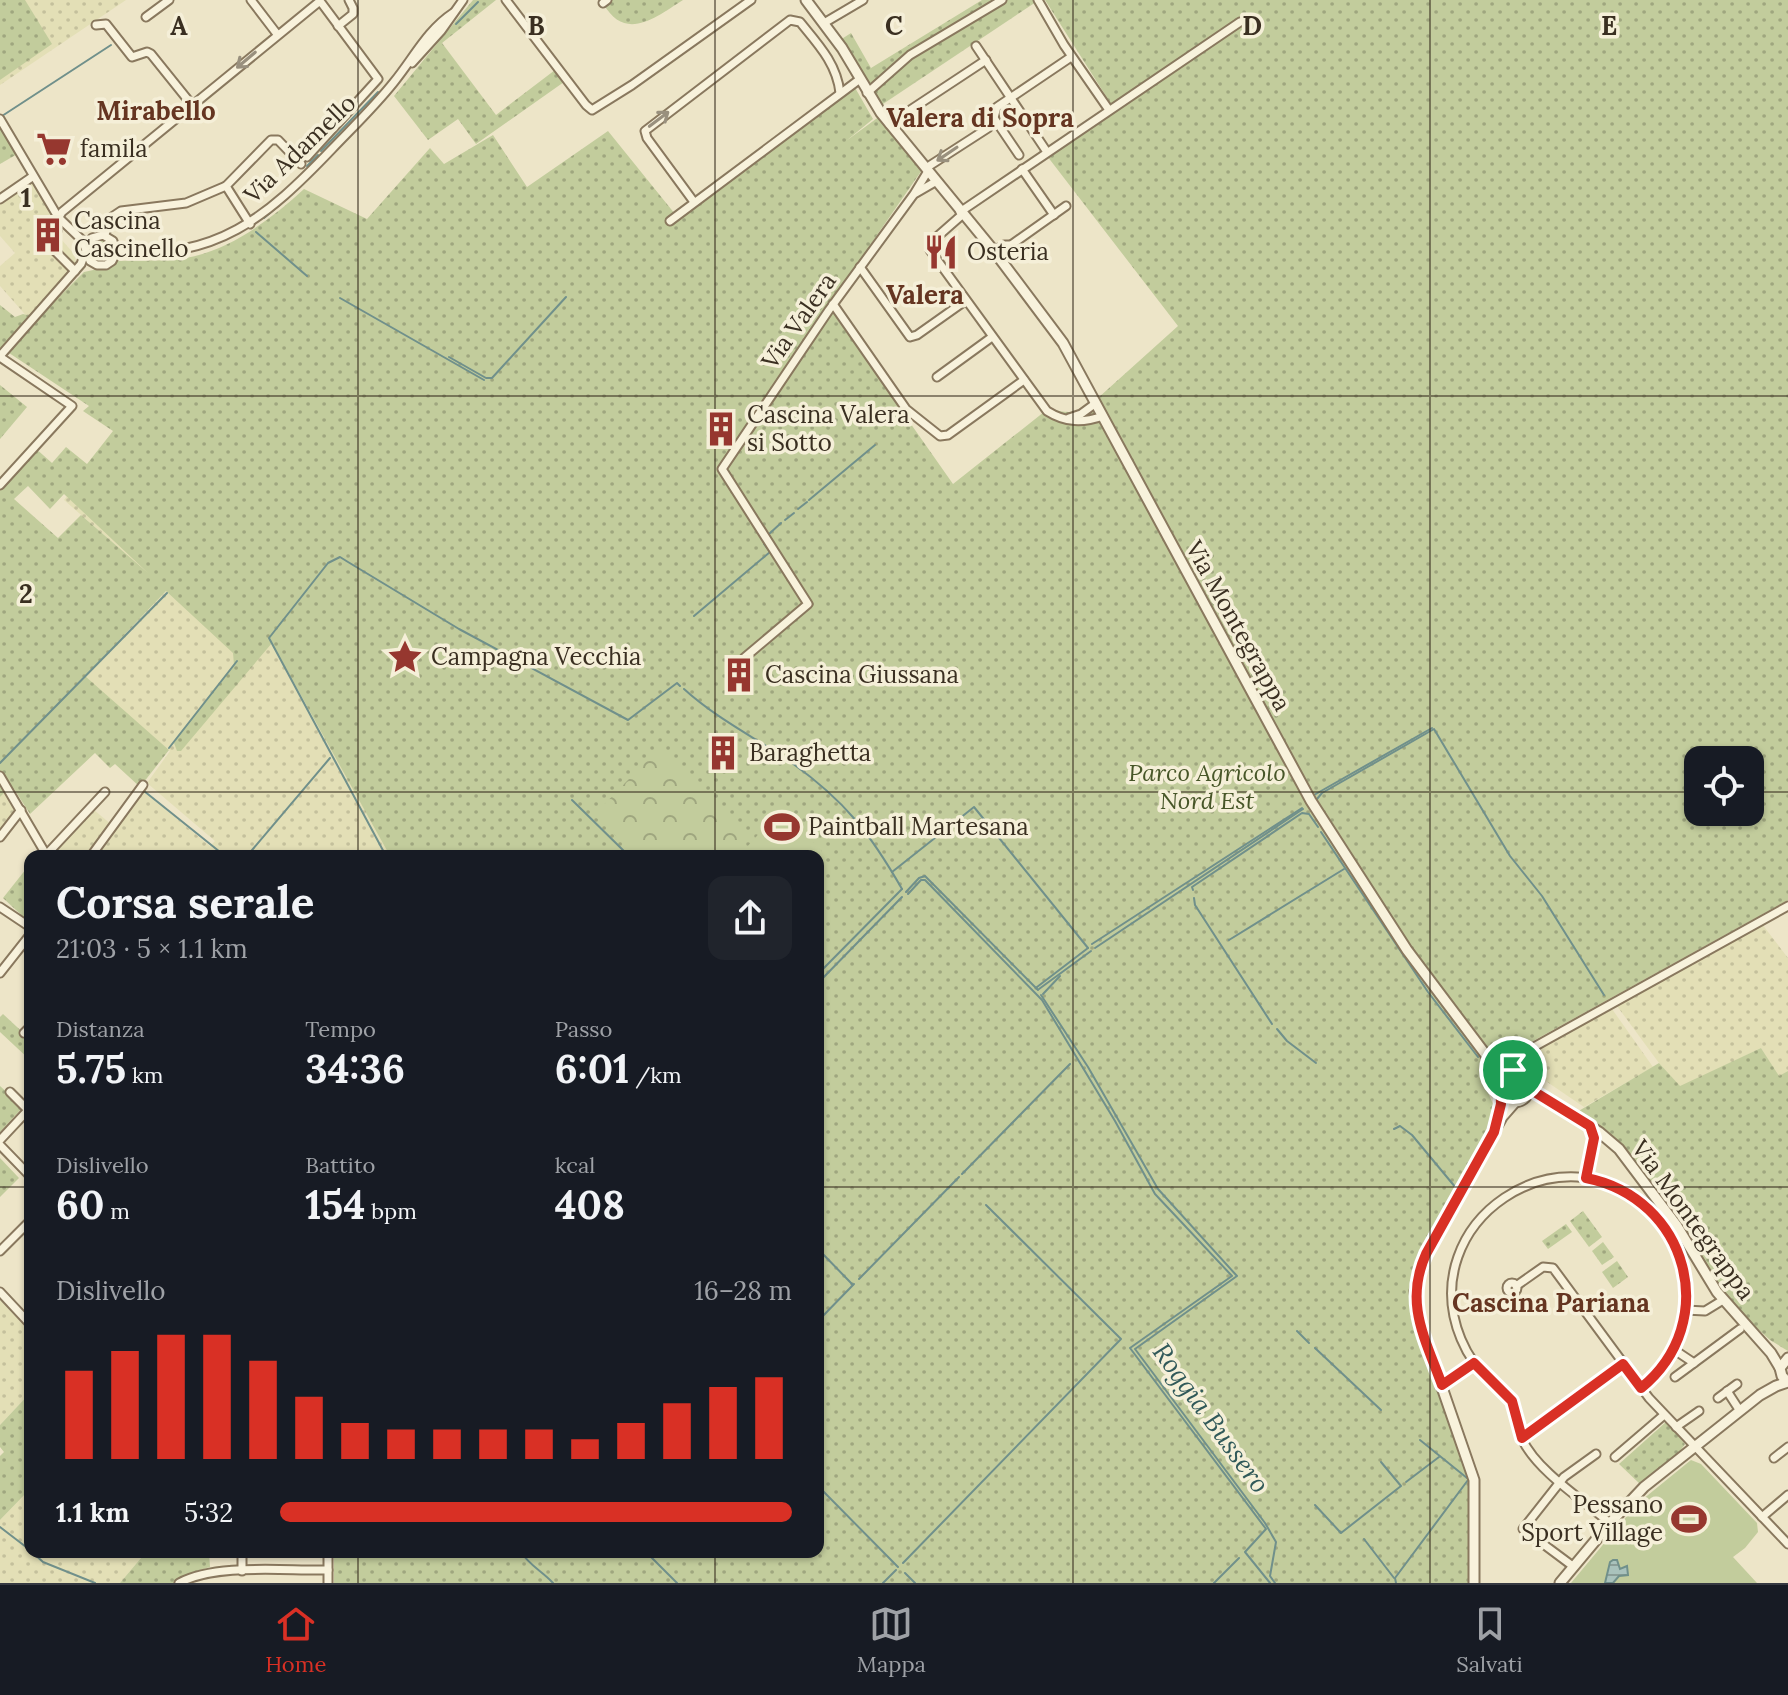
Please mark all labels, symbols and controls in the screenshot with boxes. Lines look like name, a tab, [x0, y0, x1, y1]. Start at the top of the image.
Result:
text: A	[170, 9, 188, 42]
text: B	[527, 9, 545, 42]
text: C	[885, 9, 903, 42]
text: D	[1242, 9, 1262, 42]
text: E	[1601, 9, 1617, 42]
one-way arrow	[236, 51, 256, 69]
street label: Via Adamello	[236, 87, 362, 211]
district label: Mirabello	[96, 94, 216, 127]
district label: Valera di Sopra	[886, 101, 1074, 134]
one-way arrow	[647, 110, 669, 127]
supermarket icon: famila	[35, 130, 73, 168]
place label: famila	[80, 133, 148, 164]
one-way arrow	[936, 146, 958, 162]
text: 1	[21, 181, 31, 214]
place label: Cascina Cascinello	[74, 205, 188, 264]
building icon: Cascina Cascinello	[29, 216, 67, 254]
restaurant icon: Osteria	[922, 233, 960, 271]
place label: Osteria	[967, 236, 1049, 267]
street label: Via Valera	[754, 267, 843, 376]
district label: Valera	[886, 278, 964, 311]
place label: Cascina Valera si Sotto	[747, 399, 910, 458]
building icon: Cascina Valera si Sotto	[702, 410, 740, 448]
street label: Via Montegrappa	[1178, 534, 1298, 716]
text: 2	[19, 577, 33, 610]
place icon: Campagna Vecchia	[386, 638, 424, 676]
place label: Campagna Vecchia	[431, 641, 641, 672]
building icon: Cascina Giussana	[720, 656, 758, 694]
place label: Cascina Giussana	[765, 659, 959, 690]
building icon: Baraghetta	[704, 734, 742, 772]
place label: Baraghetta	[749, 737, 871, 768]
map controls	[1684, 746, 1764, 826]
button: locate	[1684, 746, 1764, 826]
park label: Parco Agricolo Nord Est	[1128, 757, 1286, 816]
sports icon: Paintball Martesana	[763, 808, 801, 846]
place label: Paintball Martesana	[808, 811, 1029, 842]
text: Corsa serale	[56, 874, 314, 930]
button: share	[708, 876, 792, 960]
text: 21:03 · 5 × 1.1 km	[56, 932, 248, 965]
text: Distanza	[56, 1015, 145, 1043]
text: Tempo	[305, 1015, 376, 1043]
text: Passo	[555, 1015, 612, 1043]
pin	[1479, 1036, 1547, 1104]
text: 5.75	[56, 1043, 126, 1094]
text: 34:36	[305, 1043, 405, 1094]
text: 6:01	[555, 1043, 629, 1094]
icon: arrive	[1491, 1048, 1535, 1092]
text: km	[126, 1061, 163, 1089]
text: /km	[629, 1061, 682, 1089]
street label: Via Montegrappa	[1624, 1133, 1762, 1306]
text: Dislivello	[56, 1151, 149, 1179]
text: Battito	[305, 1151, 375, 1179]
text: kcal	[555, 1151, 595, 1179]
text: 60	[56, 1179, 104, 1230]
text: 154	[305, 1179, 366, 1230]
text: 408	[555, 1179, 625, 1230]
text: m	[104, 1197, 130, 1225]
text: bpm	[366, 1197, 417, 1225]
text: Dislivello	[56, 1274, 166, 1307]
text: 16–28 m	[694, 1274, 792, 1307]
district label: Cascina Pariana	[1452, 1286, 1650, 1319]
water label: Roggia Bussero	[1146, 1336, 1277, 1499]
place label: Pessano Sport Village	[1521, 1489, 1663, 1548]
text: 1.1 km	[56, 1496, 129, 1529]
text: 5:32	[184, 1496, 233, 1529]
sports icon: Pessano Sport Village	[1670, 1500, 1708, 1538]
tab: Home	[265, 1602, 326, 1678]
tab: Mappa	[857, 1602, 926, 1678]
tab: Salvati	[1456, 1602, 1523, 1678]

